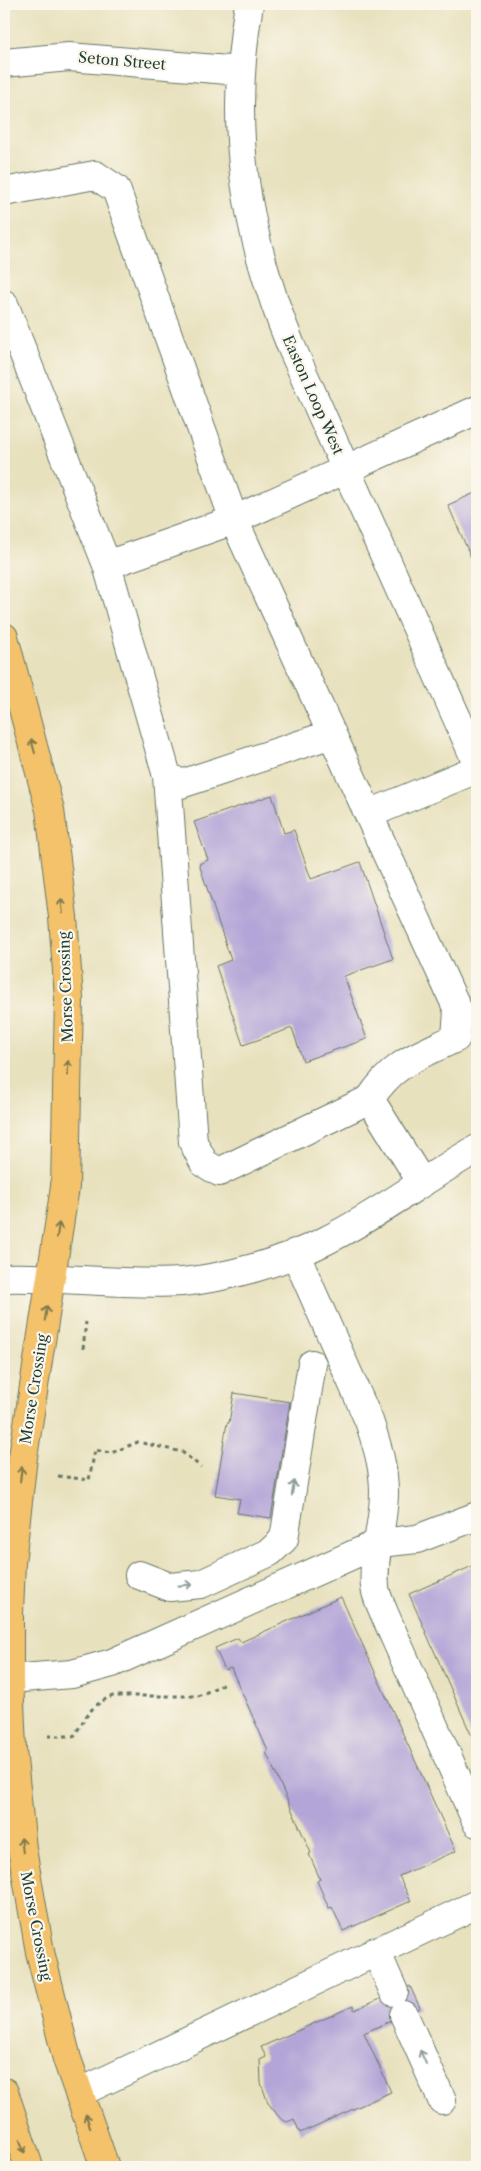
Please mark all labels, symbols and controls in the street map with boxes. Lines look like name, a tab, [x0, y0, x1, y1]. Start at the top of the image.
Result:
street label: Seton Street	[77, 47, 167, 74]
street label: Easton Loop West	[279, 332, 349, 458]
one-way arrow	[28, 739, 37, 755]
one-way arrow	[56, 898, 66, 914]
street label: Morse Crossing	[54, 931, 77, 1043]
one-way arrow	[63, 1060, 73, 1076]
one-way arrow	[53, 1223, 63, 1239]
one-way arrow	[41, 1305, 51, 1321]
street label: Morse Crossing	[15, 1333, 52, 1445]
one-way arrow	[16, 1466, 26, 1482]
one-way arrow	[289, 1481, 299, 1497]
one-way arrow	[177, 1580, 193, 1590]
one-way arrow	[16, 1837, 26, 1853]
street label: Morse Crossing	[17, 1870, 56, 1982]
one-way arrow	[418, 2050, 428, 2065]
one-way arrow	[83, 2114, 93, 2130]
one-way arrow	[18, 2138, 27, 2154]

